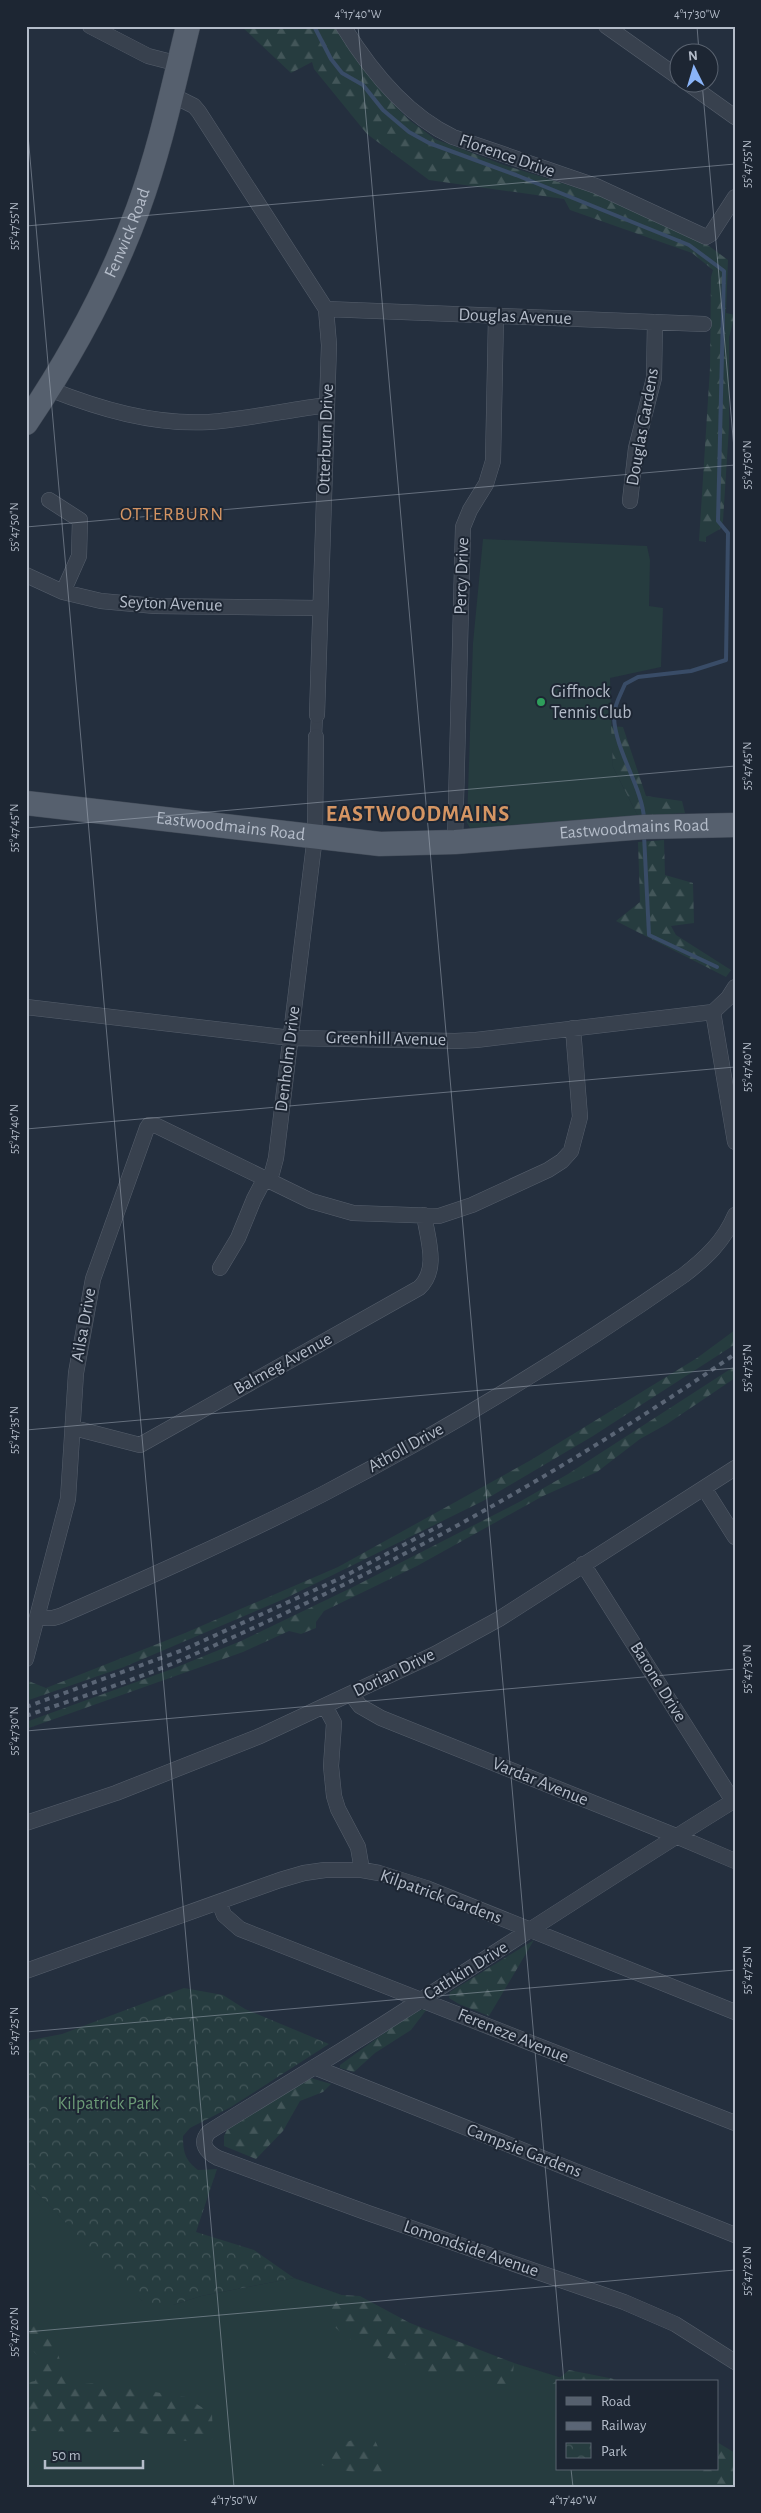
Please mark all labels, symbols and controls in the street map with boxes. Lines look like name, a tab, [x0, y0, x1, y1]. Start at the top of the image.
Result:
text: 4°17'40"W	[335, 8, 382, 20]
text: 4°17'30"W	[674, 8, 720, 20]
north arrow	[668, 42, 718, 92]
text: N	[687, 49, 698, 63]
street label: Florence Drive	[457, 131, 557, 181]
text: 55°47'55"N	[741, 140, 753, 188]
street label: Fenwick Road	[102, 186, 154, 281]
text: 55°47'55"N	[8, 202, 20, 250]
street label: Douglas Avenue	[458, 306, 572, 328]
street label: Douglas Gardens	[624, 367, 662, 487]
street label: Otterburn Drive	[315, 383, 337, 495]
text: 55°47'50"N	[741, 440, 753, 490]
text: 55°47'50"N	[8, 502, 20, 552]
district label: OTTERBURN	[120, 505, 224, 524]
street label: Percy Drive	[452, 537, 472, 615]
street label: Seyton Avenue	[119, 593, 223, 615]
place label: Giffnock Tennis Club	[551, 683, 632, 722]
marker: Giffnock Tennis Club	[535, 696, 547, 708]
text: 55°47'45"N	[741, 742, 753, 790]
district label: EASTWOODMAINS	[326, 803, 510, 825]
text: 55°47'45"N	[8, 804, 20, 852]
street label: Eastwoodmains Road	[155, 809, 306, 844]
street label: Eastwoodmains Road	[559, 817, 709, 843]
street label: Denholm Drive	[273, 1005, 303, 1113]
street label: Greenhill Avenue	[326, 1029, 446, 1049]
text: 55°47'40"N	[741, 1042, 753, 1092]
text: 55°47'40"N	[8, 1104, 20, 1154]
street label: Ailsa Drive	[69, 1287, 99, 1363]
street label: Balmeg Avenue	[231, 1330, 335, 1398]
text: 55°47'35"N	[741, 1344, 753, 1392]
text: 55°47'35"N	[8, 1406, 20, 1454]
street label: Atholl Drive	[365, 1420, 447, 1476]
street label: Barone Drive	[626, 1639, 690, 1725]
text: 55°47'30"N	[741, 1644, 753, 1694]
street label: Dorian Drive	[350, 1646, 438, 1700]
text: 55°47'30"N	[8, 1706, 20, 1756]
street label: Vardar Avenue	[489, 1755, 591, 1809]
street label: Kilpatrick Gardens	[378, 1867, 504, 1927]
street label: Cathkin Drive	[421, 1938, 511, 2004]
text: 55°47'25"N	[741, 1946, 753, 1994]
street label: Fereneze Avenue	[455, 2006, 571, 2066]
text: 55°47'25"N	[8, 2007, 20, 2055]
park label: Kilpatrick Park	[57, 2095, 159, 2113]
street label: Campsie Gardens	[464, 2121, 584, 2181]
street label: Lomondside Avenue	[401, 2217, 541, 2281]
text: 55°47'20"N	[741, 2246, 753, 2296]
text: 55°47'20"N	[8, 2307, 20, 2357]
legend	[556, 2380, 718, 2470]
text: Road	[601, 2394, 631, 2409]
text: Railway	[601, 2418, 647, 2433]
scale bar	[45, 2438, 142, 2470]
text: Park	[601, 2444, 627, 2459]
text: 50 m	[52, 2448, 81, 2463]
text: 4°17'50"W	[211, 2494, 257, 2506]
text: 4°17'40"W	[550, 2494, 597, 2506]

